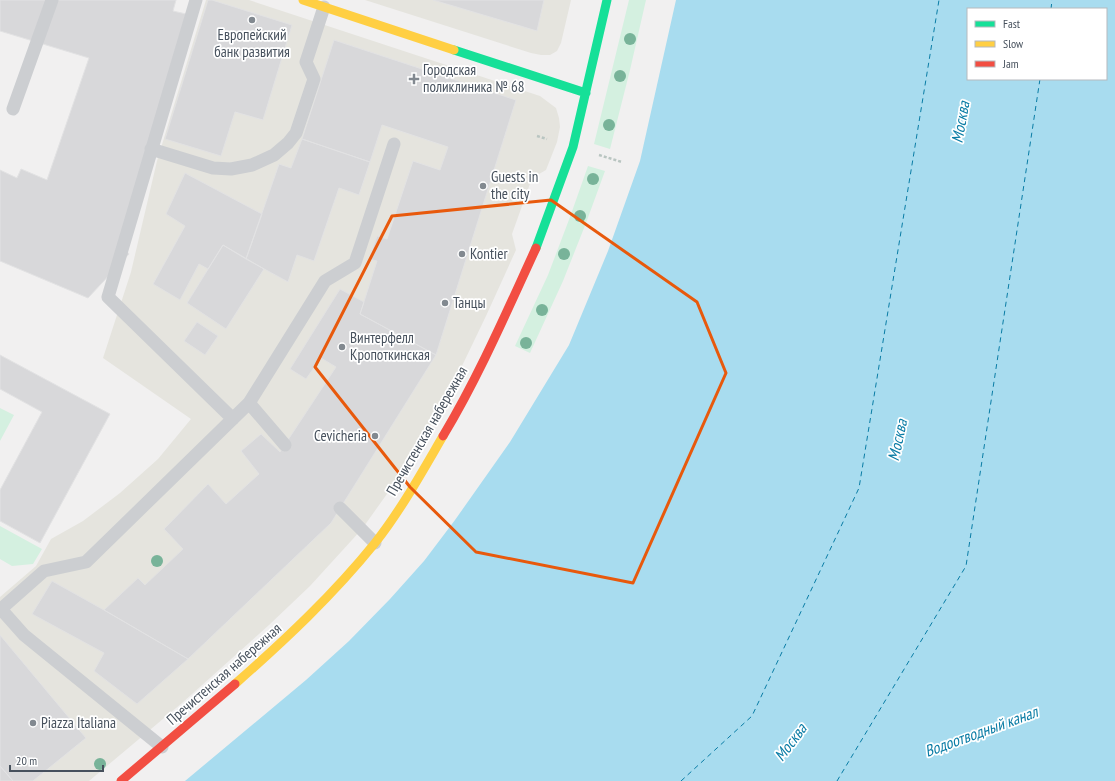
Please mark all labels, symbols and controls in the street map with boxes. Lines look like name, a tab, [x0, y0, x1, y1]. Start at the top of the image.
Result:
legend	[967, 8, 1107, 80]
marker: Европейский банк развития	[247, 15, 257, 25]
text: Fast	[1003, 16, 1021, 31]
place label: Европейский банк развития	[214, 25, 290, 61]
text: Slow	[1003, 36, 1024, 51]
text: Jam	[1002, 56, 1019, 71]
place label: Городская поликлиника № 68	[423, 60, 525, 96]
marker: Городская поликлиника № 68	[408, 73, 420, 85]
water label: Москва	[947, 98, 974, 144]
place label: Guests in thе city	[491, 167, 538, 203]
marker: Guests in thе city	[478, 181, 488, 191]
place label: Kontier	[470, 244, 508, 263]
marker: Kontier	[457, 249, 467, 259]
place label: Танцы	[453, 293, 486, 312]
marker: Танцы	[440, 298, 450, 308]
place label: Винтерфелл Кропоткинская	[350, 328, 430, 364]
marker: Винтерфелл Кропоткинская	[337, 342, 347, 352]
street label: Пречистенская набережная	[382, 363, 471, 499]
water label: Москва	[883, 416, 911, 463]
place label: Cevicheria	[314, 426, 367, 445]
marker: Cevicheria	[370, 431, 380, 441]
street label: Пречистенская набережная	[162, 618, 285, 729]
water label: Водоотводный канал	[922, 701, 1042, 761]
place label: Piazza Italiana	[41, 713, 116, 732]
marker: Piazza Italiana	[28, 718, 38, 728]
water label: Москва	[769, 718, 812, 765]
scale bar	[10, 747, 103, 773]
text: 20 m	[16, 753, 37, 768]

